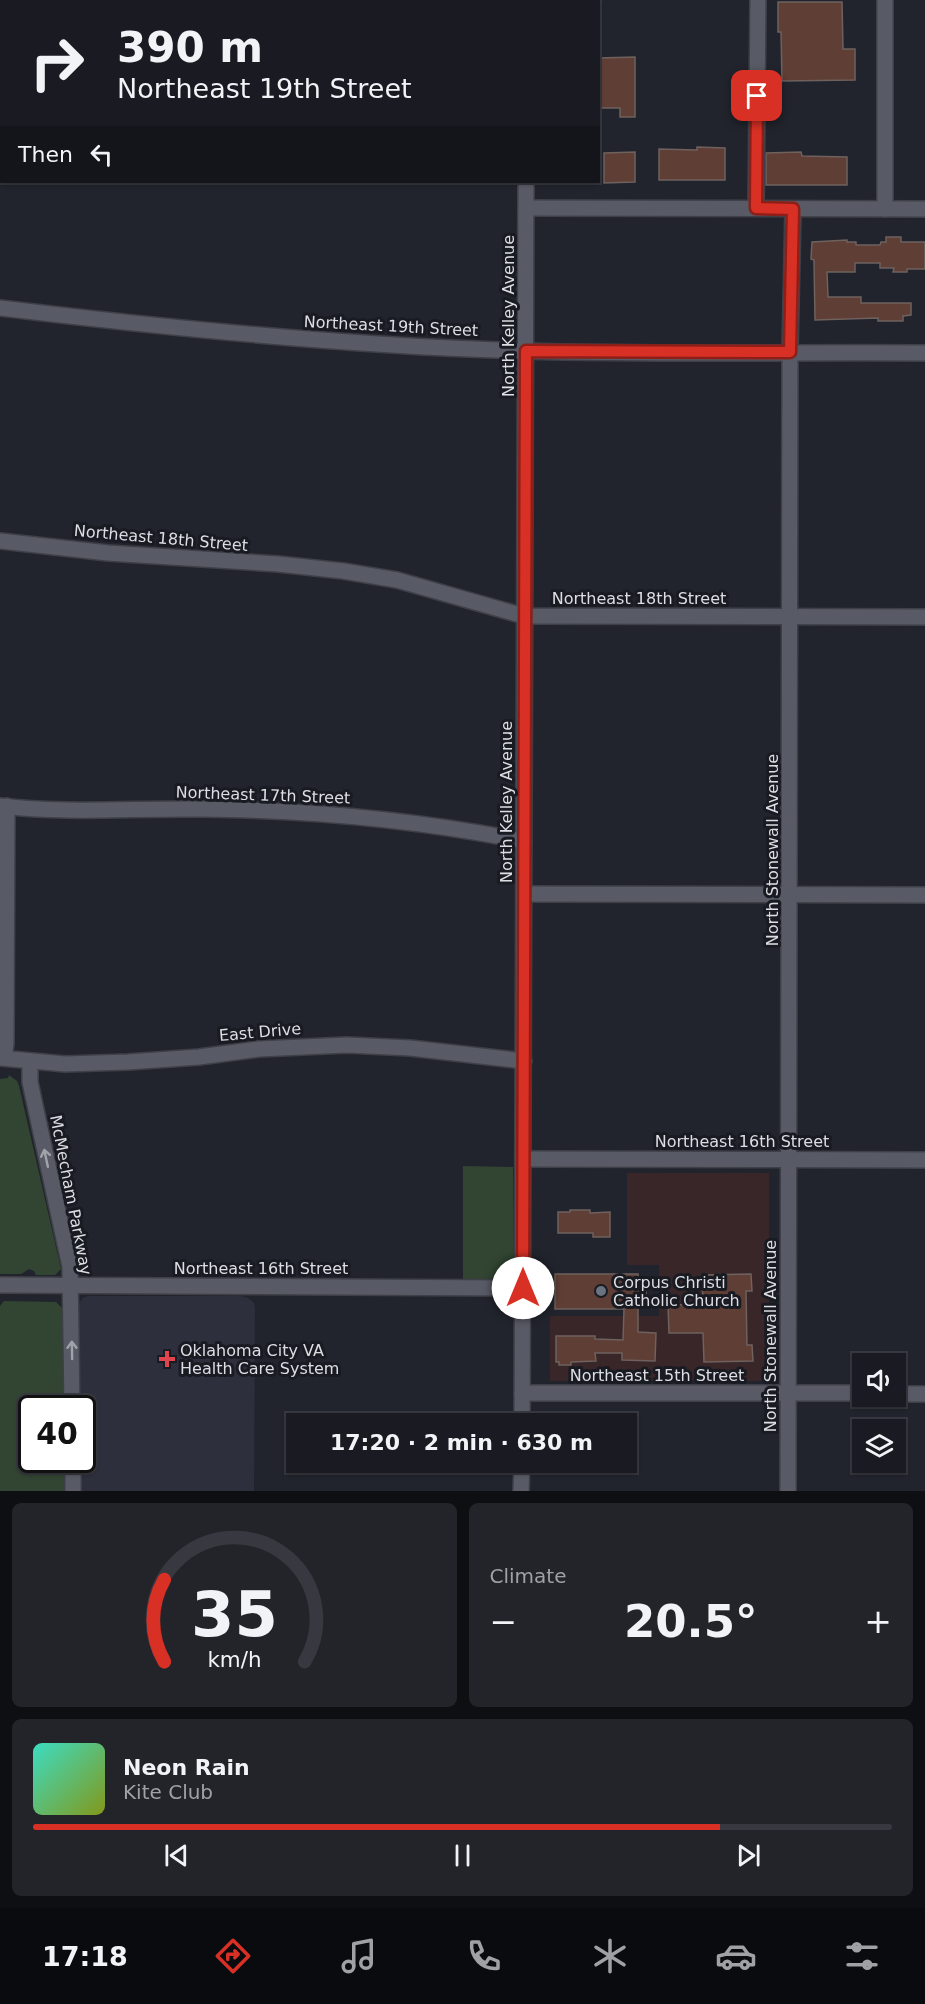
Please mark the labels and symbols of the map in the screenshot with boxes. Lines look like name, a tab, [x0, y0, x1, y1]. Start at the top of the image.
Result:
pin	[731, 70, 782, 121]
street label: North Kelley Avenue	[499, 235, 518, 397]
street label: Northeast 19th Street	[303, 312, 479, 340]
street label: Northeast 18th Street	[73, 521, 249, 555]
street label: Northeast 18th Street	[552, 589, 726, 608]
street label: North Kelley Avenue	[497, 721, 516, 883]
street label: North Stonewall Avenue	[763, 754, 782, 946]
street label: Northeast 17th Street	[175, 782, 351, 808]
street label: East Drive	[218, 1019, 302, 1045]
street label: McMecham Parkway	[46, 1113, 96, 1277]
street label: Northeast 16th Street	[655, 1132, 829, 1151]
one-way arrow	[40, 1148, 51, 1168]
street label: North Stonewall Avenue	[761, 1240, 780, 1432]
position arrow	[491, 1256, 555, 1320]
street label: Northeast 16th Street	[174, 1259, 348, 1278]
place label: Corpus Christi Catholic Church	[613, 1273, 740, 1310]
marker: Corpus Christi Catholic Church	[594, 1284, 608, 1298]
one-way arrow	[66, 1341, 78, 1361]
place label: Oklahoma City VA Health Care System	[180, 1341, 339, 1378]
marker: Oklahoma City VA Health Care System	[158, 1350, 176, 1368]
street label: Northeast 15th Street	[570, 1366, 744, 1385]
speed limit sign: 40	[18, 1395, 96, 1473]

